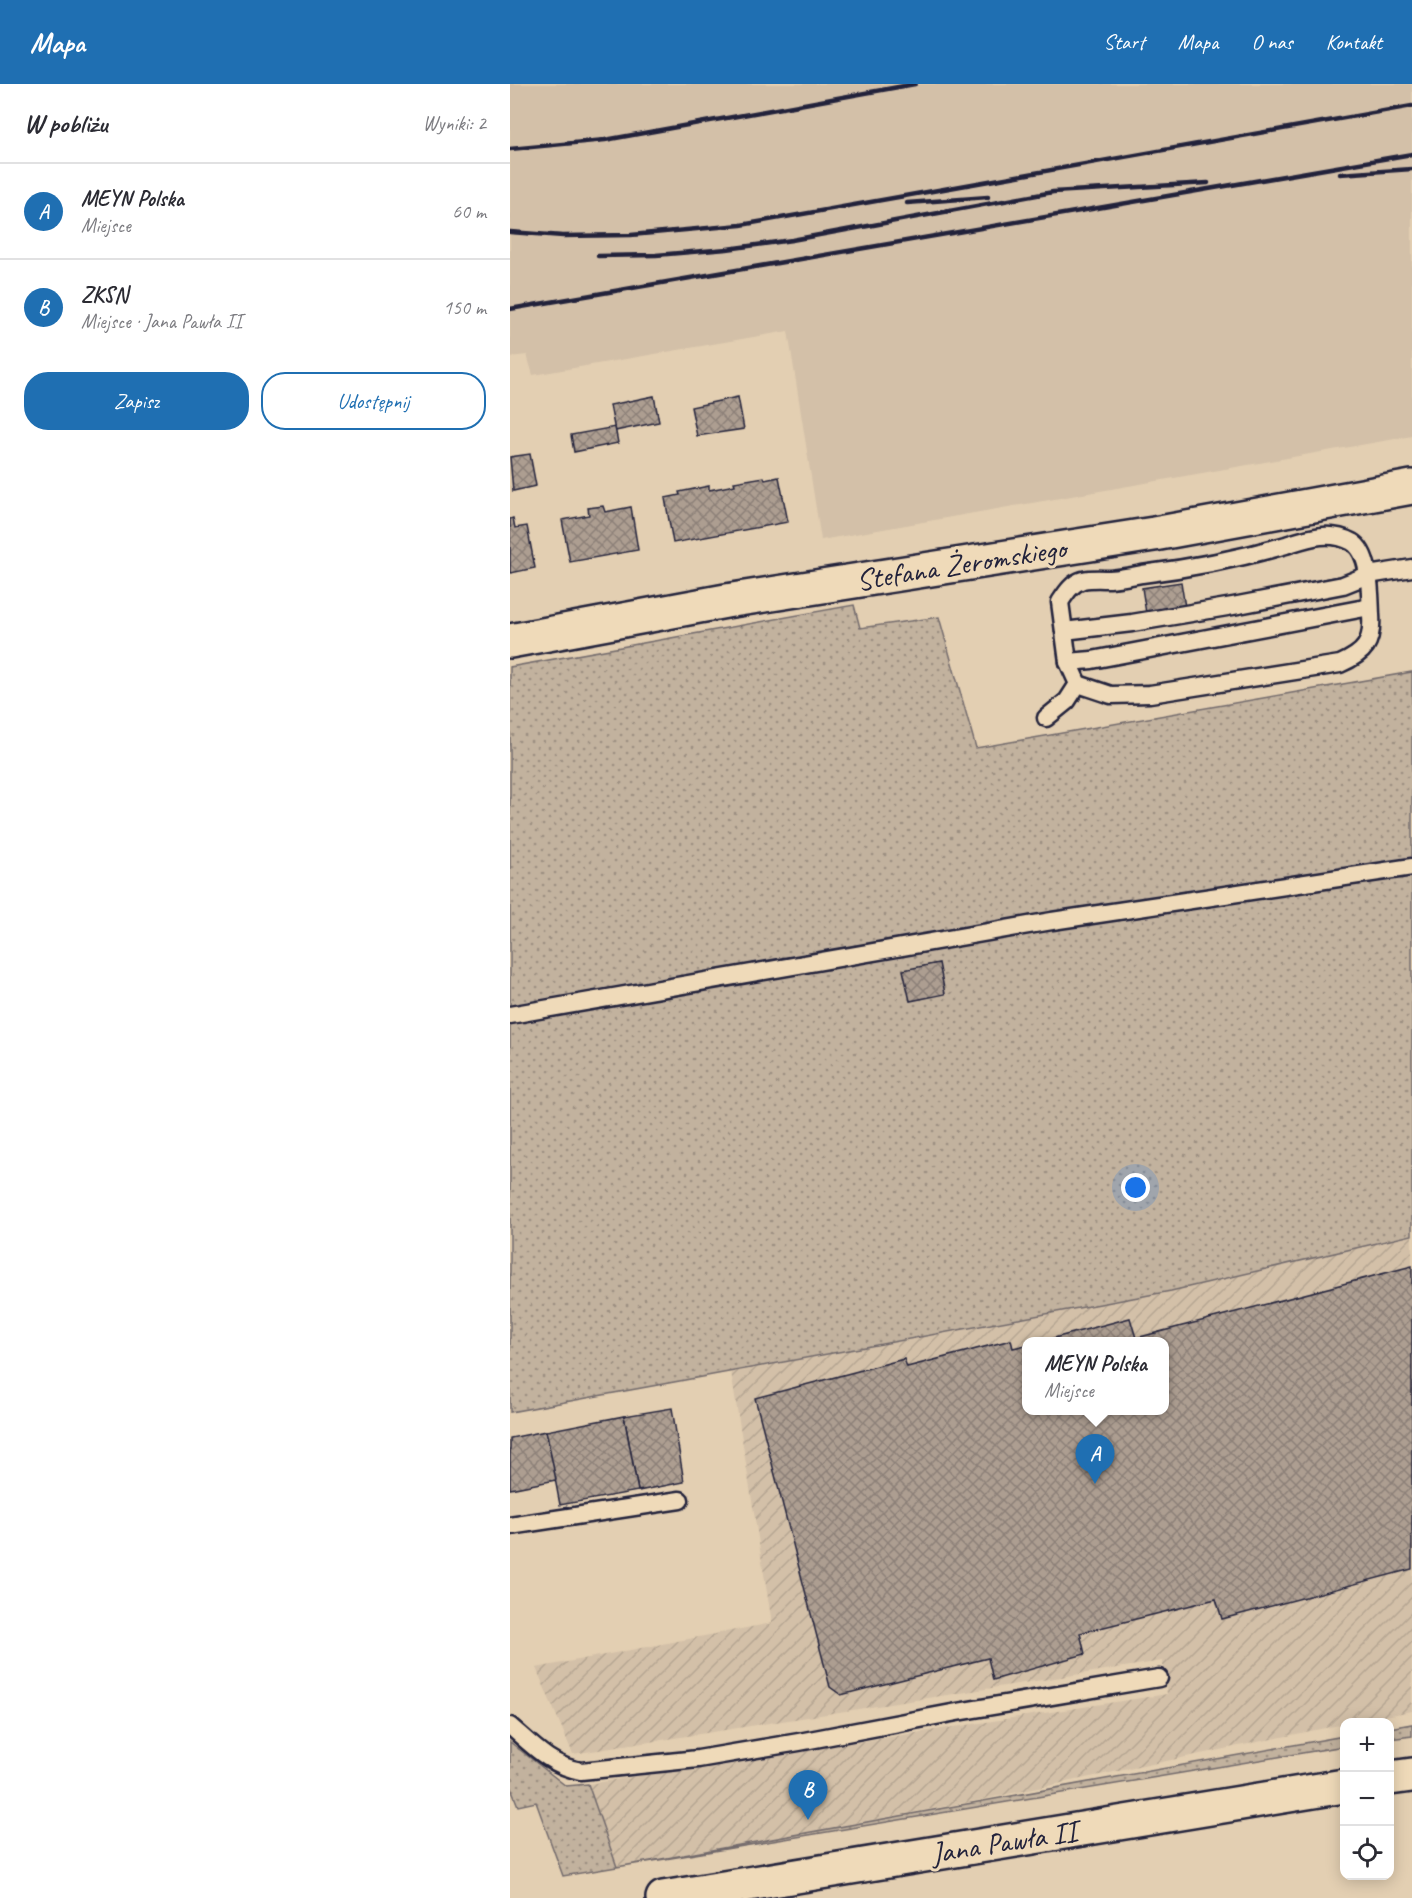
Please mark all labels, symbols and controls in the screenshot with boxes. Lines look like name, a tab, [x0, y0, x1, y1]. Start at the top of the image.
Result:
text: Mapa	[30, 25, 85, 60]
text: Start	[1104, 29, 1145, 55]
text: Mapa	[1178, 29, 1218, 55]
text: O nas	[1251, 29, 1293, 55]
text: Kontakt	[1326, 29, 1382, 55]
text: W pobliżu	[24, 107, 107, 140]
text: Wyniki: 2	[423, 111, 486, 136]
text: MEYN Polska	[81, 185, 184, 213]
text: A	[38, 199, 49, 224]
text: 60 m	[452, 199, 486, 224]
text: Miejsce	[81, 213, 131, 238]
text: ZKSN	[81, 281, 128, 309]
text: B	[38, 295, 49, 320]
text: 150 m	[443, 295, 486, 320]
text: Miejsce · Jana Pawła II	[81, 309, 242, 334]
button: Zapisz	[24, 372, 249, 430]
button: Udostępnij	[261, 372, 486, 430]
street label: Stefana Żeromskiego	[854, 528, 1072, 599]
your location	[1121, 1173, 1150, 1202]
popup	[1022, 1337, 1169, 1415]
text: MEYN Polska	[1044, 1350, 1147, 1378]
text: Miejsce	[1044, 1378, 1094, 1403]
pin: A	[1076, 1434, 1114, 1484]
map controls	[1340, 1718, 1394, 1880]
button: +	[1340, 1718, 1394, 1772]
pin: B	[788, 1770, 828, 1820]
button: −	[1340, 1772, 1394, 1826]
street label: Jana Pawła II	[926, 1811, 1085, 1873]
button: locate	[1340, 1826, 1394, 1880]

